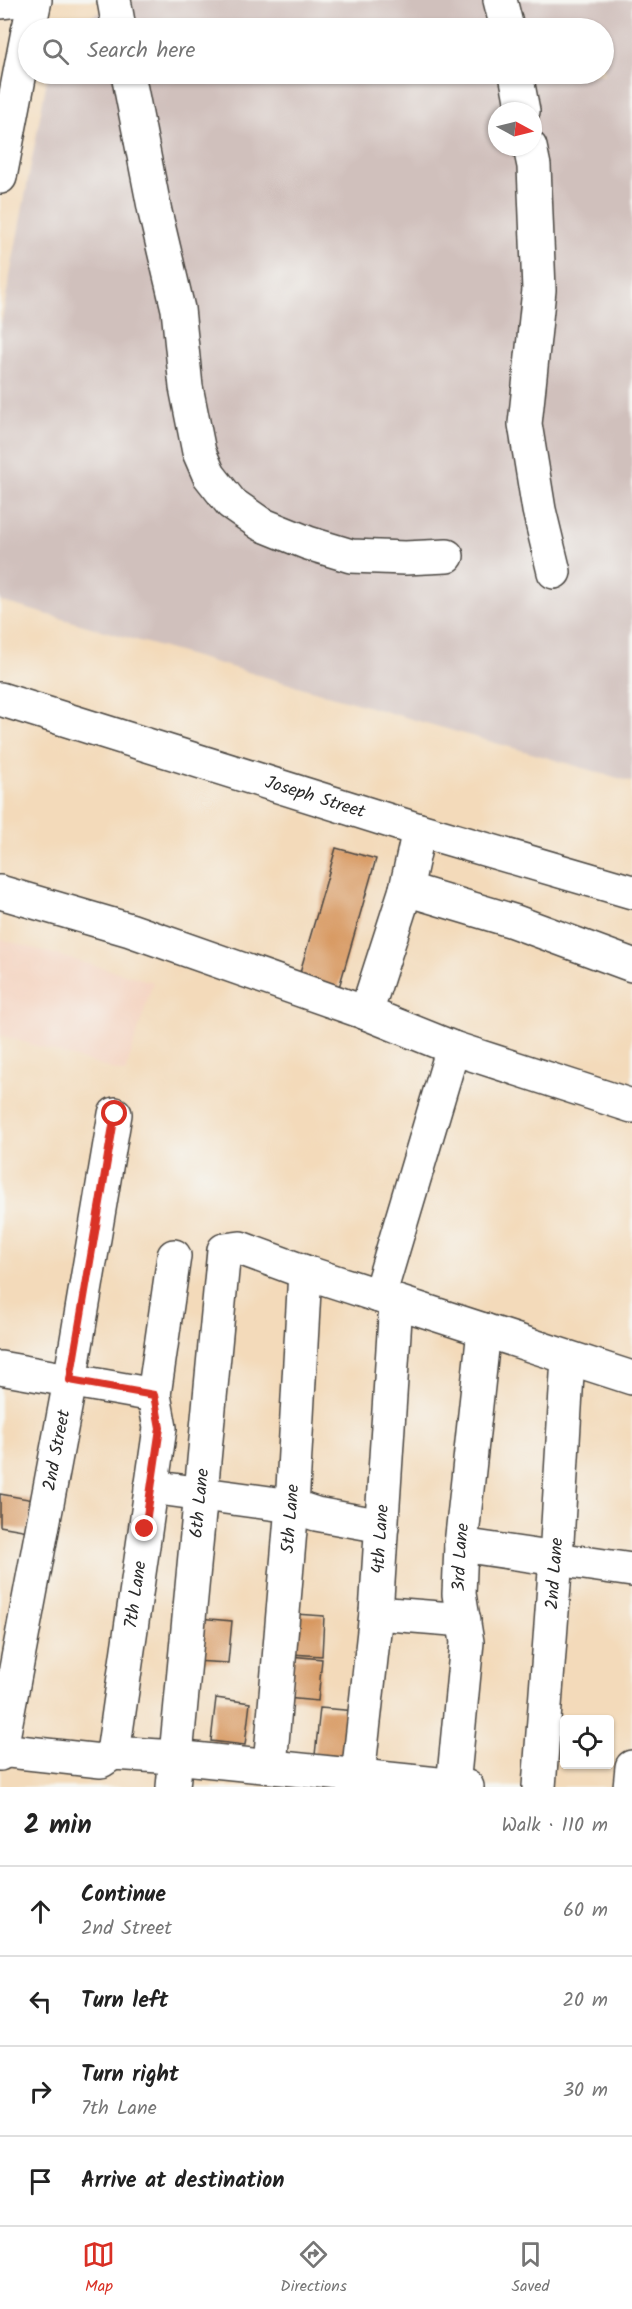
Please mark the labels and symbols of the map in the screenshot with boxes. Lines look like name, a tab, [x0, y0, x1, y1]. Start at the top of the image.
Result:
north arrow	[488, 102, 542, 156]
street label: Joseph Street	[261, 768, 370, 827]
route start	[101, 1100, 127, 1126]
street label: 2nd Street	[35, 1406, 79, 1493]
street label: 6th Lane	[182, 1467, 218, 1539]
street label: 5th Lane	[274, 1483, 308, 1555]
street label: 4th Lane	[364, 1503, 397, 1575]
route end	[131, 1515, 157, 1541]
street label: 3rd Lane	[445, 1522, 478, 1592]
street label: 2nd Lane	[538, 1537, 572, 1611]
street label: 7th Lane	[117, 1559, 155, 1630]

